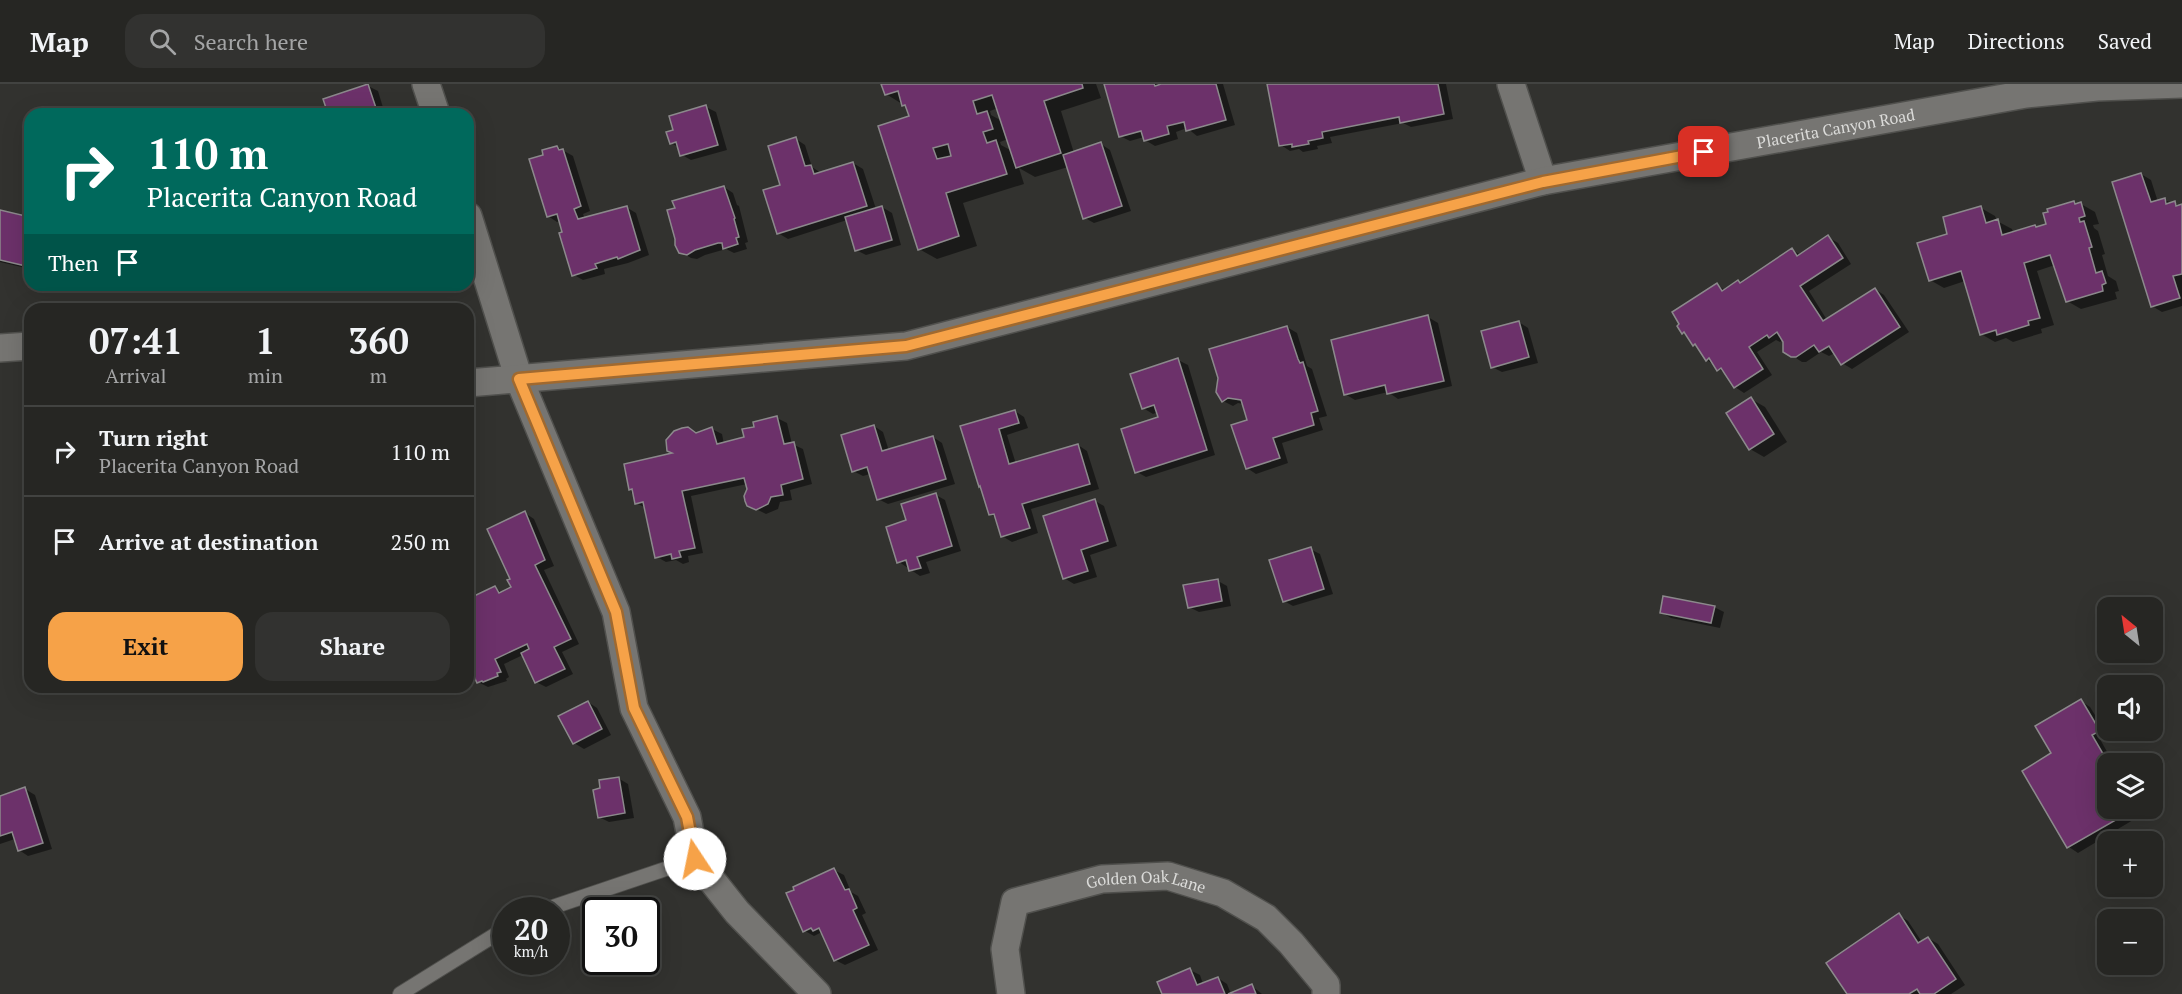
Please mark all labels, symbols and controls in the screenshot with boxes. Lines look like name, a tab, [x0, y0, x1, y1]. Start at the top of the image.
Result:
search box	[125, 14, 545, 68]
text: Map	[30, 23, 89, 60]
icon: search	[146, 25, 179, 58]
text: Search here	[194, 27, 308, 56]
text: Map	[1894, 27, 1935, 55]
text: Directions	[1968, 27, 2065, 55]
text: Saved	[2098, 27, 2152, 55]
street label: Placerita Canyon Road	[1755, 103, 1917, 153]
text: 110 m	[147, 125, 268, 181]
pin	[1678, 126, 1729, 177]
icon: right	[48, 132, 126, 210]
icon: arrive	[1687, 135, 1720, 168]
text: Placerita Canyon Road	[147, 179, 417, 215]
icon: arrive	[111, 246, 144, 279]
text: Then	[48, 248, 99, 277]
text: 07:41	[89, 317, 183, 364]
text: 1	[255, 317, 276, 364]
text: 360	[348, 317, 409, 364]
text: Arrival	[105, 362, 167, 389]
text: min	[248, 362, 283, 389]
text: m	[370, 362, 387, 389]
text: Turn right	[99, 423, 208, 452]
icon: right	[48, 435, 81, 468]
text: 110 m	[390, 437, 450, 466]
text: Placerita Canyon Road	[99, 452, 299, 479]
icon: arrive	[48, 525, 81, 558]
text: Arrive at destination	[99, 527, 318, 556]
text: 250 m	[390, 527, 450, 556]
north arrow	[2097, 597, 2163, 663]
map controls	[2097, 597, 2163, 975]
button: Exit	[48, 612, 243, 681]
button: Share	[255, 612, 450, 681]
button: sound	[2097, 675, 2163, 741]
button: layers	[2097, 753, 2163, 819]
position arrow	[663, 827, 727, 891]
button: +	[2097, 831, 2163, 897]
street label: Golden Oak Lane	[1083, 865, 1209, 898]
speed limit sign: 30	[582, 897, 660, 975]
text: 20	[514, 909, 548, 949]
button: −	[2097, 909, 2163, 975]
text: km/h	[514, 941, 548, 961]

